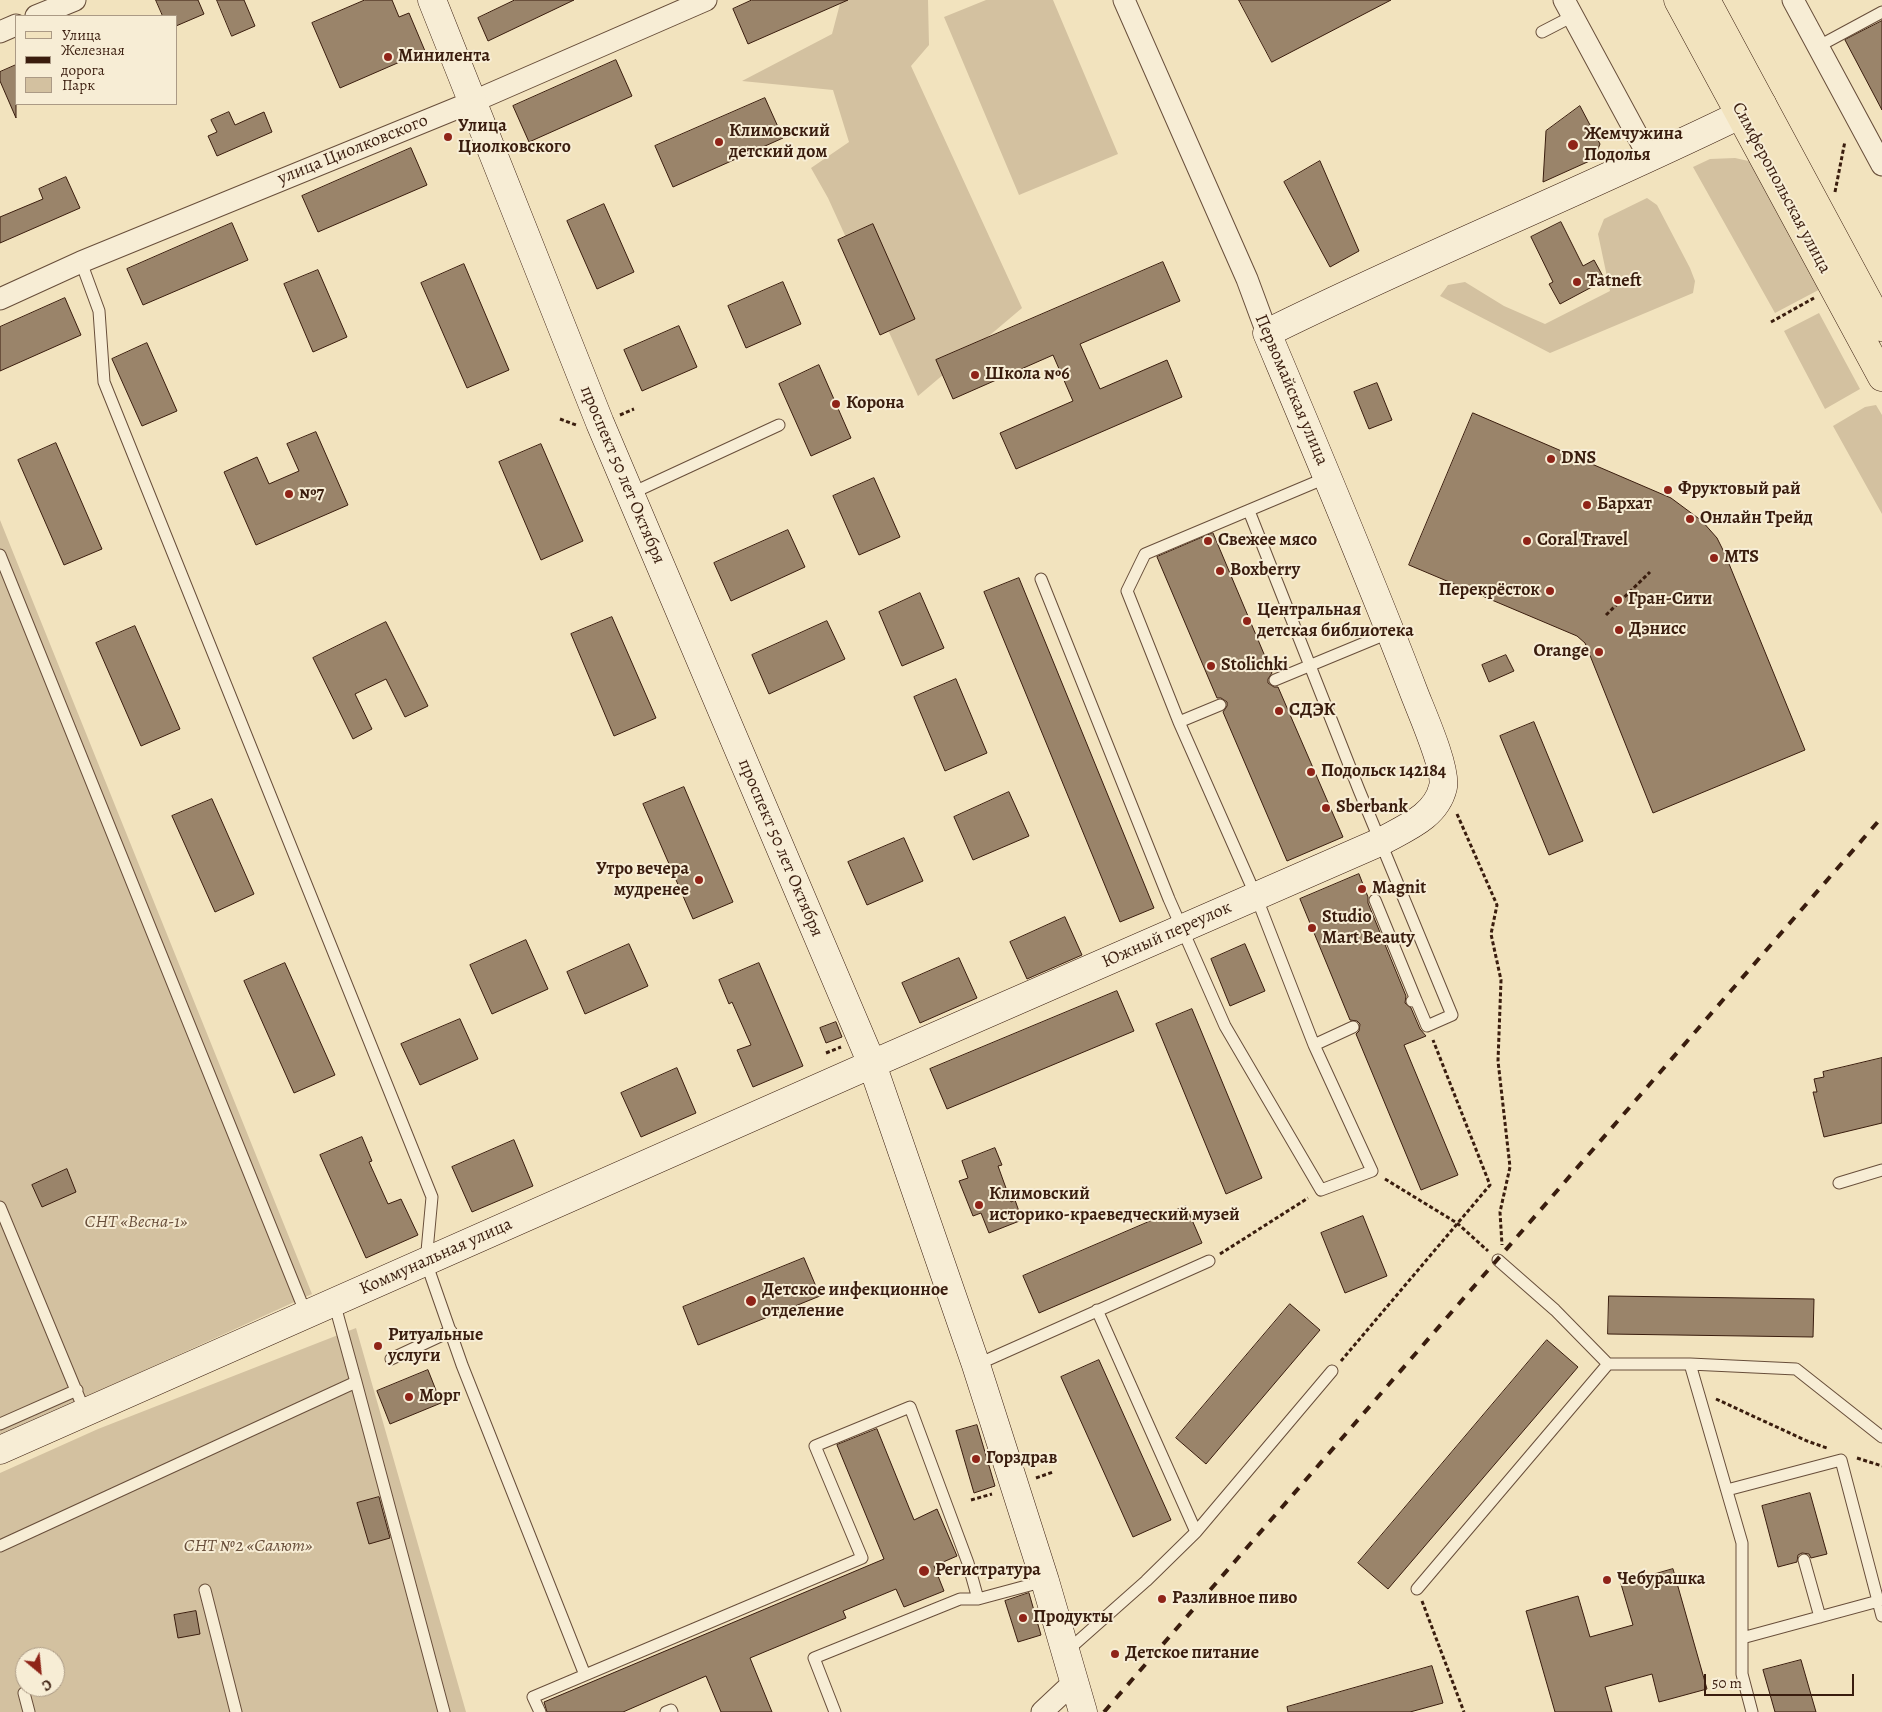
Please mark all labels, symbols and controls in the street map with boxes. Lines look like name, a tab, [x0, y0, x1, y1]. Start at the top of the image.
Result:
legend	[15, 15, 178, 105]
text: Улица	[62, 25, 101, 45]
text: Железная дорога	[61, 40, 125, 80]
place label: Минилента	[398, 46, 490, 68]
marker: Минилента	[382, 51, 394, 63]
text: Парк	[62, 75, 95, 95]
street label: Симферопольская улица	[1727, 99, 1835, 277]
street label: улица Циолковского	[275, 110, 431, 190]
place label: Улица Циолковского	[458, 116, 571, 158]
place label: Климовский детский дом	[729, 121, 830, 163]
place label: Жемчужина Подолья	[1584, 124, 1683, 166]
marker: Улица Циолковского	[442, 131, 454, 143]
marker: Климовский детский дом	[713, 136, 725, 148]
marker: Жемчужина Подолья	[1566, 138, 1580, 152]
place label: Tatneft	[1587, 271, 1642, 293]
marker: Tatneft	[1571, 276, 1583, 288]
street label: Первомайская улица	[1249, 311, 1333, 469]
place label: Школа №6	[985, 364, 1070, 386]
marker: Школа №6	[969, 369, 981, 381]
street label: проспект 50 лет Октября	[575, 383, 669, 567]
place label: Корона	[846, 393, 904, 415]
marker: Корона	[830, 398, 842, 410]
place label: DNS	[1561, 448, 1596, 470]
marker: DNS	[1545, 453, 1557, 465]
place label: Фруктовый рай	[1678, 479, 1801, 501]
place label: №7	[299, 483, 324, 505]
marker: Фруктовый рай	[1662, 484, 1674, 496]
marker: №7	[283, 488, 295, 500]
place label: Бархат	[1597, 494, 1652, 516]
marker: Бархат	[1581, 499, 1593, 511]
place label: Онлайн Трейд	[1700, 508, 1813, 530]
marker: Онлайн Трейд	[1684, 513, 1696, 525]
place label: Свежее мясо	[1218, 530, 1317, 552]
place label: Coral Travel	[1537, 530, 1628, 552]
marker: Свежее мясо	[1202, 535, 1214, 547]
marker: Coral Travel	[1521, 535, 1533, 547]
place label: MTS	[1724, 547, 1759, 569]
marker: MTS	[1708, 552, 1720, 564]
place label: Boxberry	[1230, 560, 1300, 582]
marker: Boxberry	[1214, 565, 1226, 577]
place label: Перекрёсток	[1439, 580, 1540, 602]
marker: Перекрёсток	[1544, 585, 1556, 597]
place label: Гран-Сити	[1628, 589, 1712, 611]
marker: Гран-Сити	[1612, 594, 1624, 606]
place label: Центральная детская библиотека	[1257, 600, 1414, 642]
marker: Центральная детская библиотека	[1241, 615, 1253, 627]
place label: Дэнисс	[1629, 619, 1686, 641]
marker: Дэнисс	[1613, 624, 1625, 636]
place label: Orange	[1533, 641, 1589, 663]
marker: Orange	[1593, 646, 1605, 658]
place label: Stolichki	[1221, 655, 1288, 677]
marker: Stolichki	[1205, 660, 1217, 672]
place label: СДЭК	[1289, 700, 1335, 722]
marker: СДЭК	[1273, 705, 1285, 717]
street label: проспект 50 лет Октября	[733, 756, 827, 940]
place label: Подольск 142184	[1321, 761, 1446, 783]
marker: Подольск 142184	[1305, 766, 1317, 778]
place label: Sberbank	[1336, 797, 1408, 819]
marker: Sberbank	[1320, 802, 1332, 814]
place label: Утро вечера мудренее	[596, 859, 689, 902]
marker: Утро вечера мудренее	[693, 874, 705, 886]
place label: Magnit	[1372, 878, 1426, 900]
marker: Magnit	[1356, 883, 1368, 895]
street label: Южный переулок	[1099, 897, 1235, 973]
place label: Studio Mart Beauty	[1322, 907, 1415, 950]
marker: Studio Mart Beauty	[1306, 922, 1318, 934]
place label: Климовский историко-краеведческий музей	[989, 1184, 1240, 1226]
marker: Климовский историко-краеведческий музей	[973, 1199, 985, 1211]
park label: СНТ «Весна-1»	[85, 1212, 187, 1234]
street label: Коммунальная улица	[356, 1214, 516, 1300]
place label: Детское инфекционное отделение	[762, 1280, 948, 1322]
marker: Детское инфекционное отделение	[744, 1294, 758, 1308]
place label: Ритуальные услуги	[388, 1325, 483, 1368]
marker: Ритуальные услуги	[372, 1340, 384, 1352]
place label: Морг	[419, 1386, 460, 1408]
marker: Морг	[403, 1391, 415, 1403]
place label: Горздрав	[986, 1448, 1057, 1470]
marker: Горздрав	[970, 1453, 982, 1465]
park label: СНТ №2 «Салют»	[184, 1536, 312, 1558]
place label: Регистратура	[935, 1560, 1041, 1582]
marker: Регистратура	[917, 1564, 931, 1578]
place label: Чебурашка	[1617, 1569, 1705, 1591]
marker: Чебурашка	[1601, 1574, 1613, 1586]
place label: Разливное пиво	[1172, 1588, 1297, 1610]
marker: Разливное пиво	[1156, 1593, 1168, 1605]
place label: Продукты	[1033, 1607, 1113, 1629]
marker: Продукты	[1017, 1612, 1029, 1624]
place label: Детское питание	[1125, 1643, 1259, 1665]
north arrow	[15, 1647, 65, 1697]
marker: Детское питание	[1109, 1648, 1121, 1660]
scale bar	[1707, 1664, 1857, 1696]
text: 50 m	[1712, 1673, 1742, 1693]
text: С	[39, 1674, 55, 1695]

